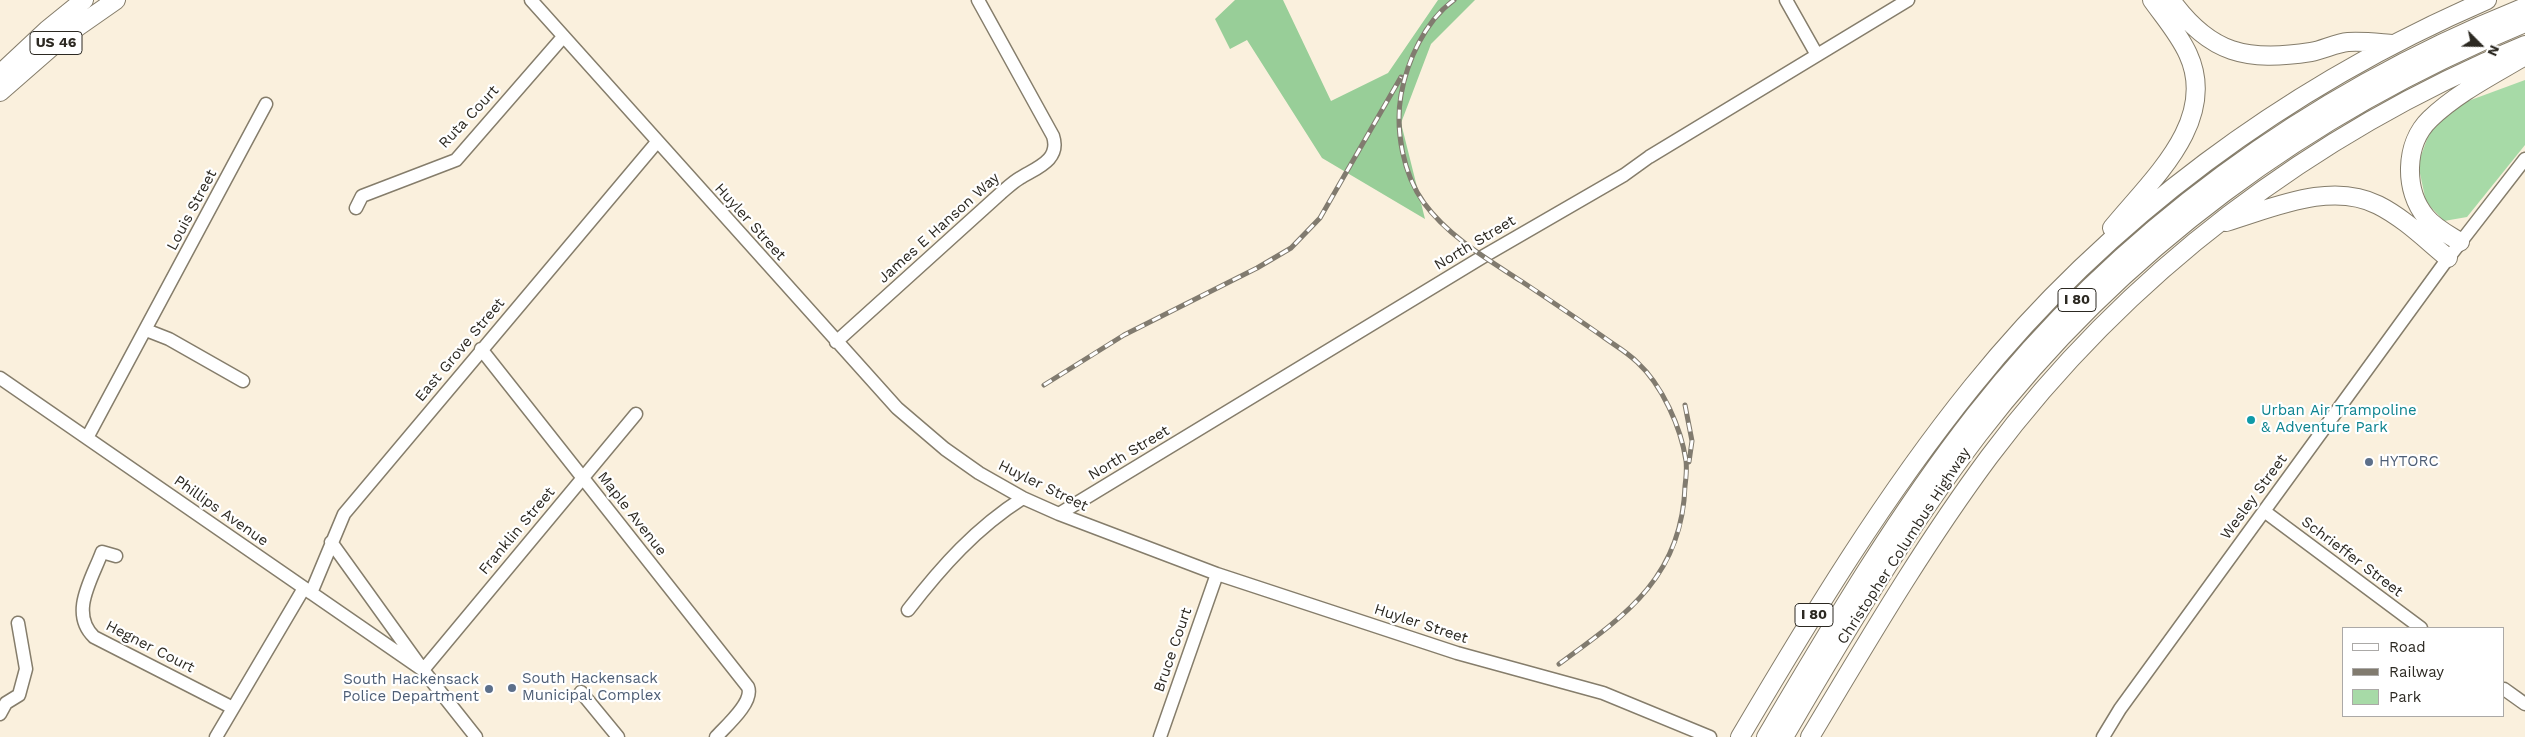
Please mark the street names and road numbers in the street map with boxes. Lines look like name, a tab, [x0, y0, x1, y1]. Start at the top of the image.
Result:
road number: US 46	[30, 32, 82, 54]
street label: Ruta Court	[435, 82, 503, 152]
street label: Louis Street	[163, 166, 221, 254]
street label: James E Hanson Way	[875, 169, 1003, 287]
street label: Huyler Street	[711, 180, 789, 264]
street label: North Street	[1431, 212, 1519, 274]
road number: I 80	[2058, 288, 2096, 312]
street label: East Grove Street	[411, 294, 509, 406]
street label: North Street	[1085, 422, 1173, 484]
street label: Christopher Columbus Highway	[1834, 444, 1974, 648]
street label: Wesley Street	[2217, 451, 2291, 543]
street label: Huyler Street	[995, 457, 1091, 515]
street label: Maple Avenue	[593, 468, 671, 560]
street label: Phillips Avenue	[170, 472, 272, 550]
street label: Franklin Street	[475, 484, 559, 578]
street label: Schrieffer Street	[2298, 513, 2406, 601]
street label: Huyler Street	[1372, 600, 1470, 648]
road number: I 80	[1795, 604, 1833, 626]
street label: Bruce Court	[1150, 606, 1196, 694]
street label: Hegner Court	[103, 617, 197, 677]

